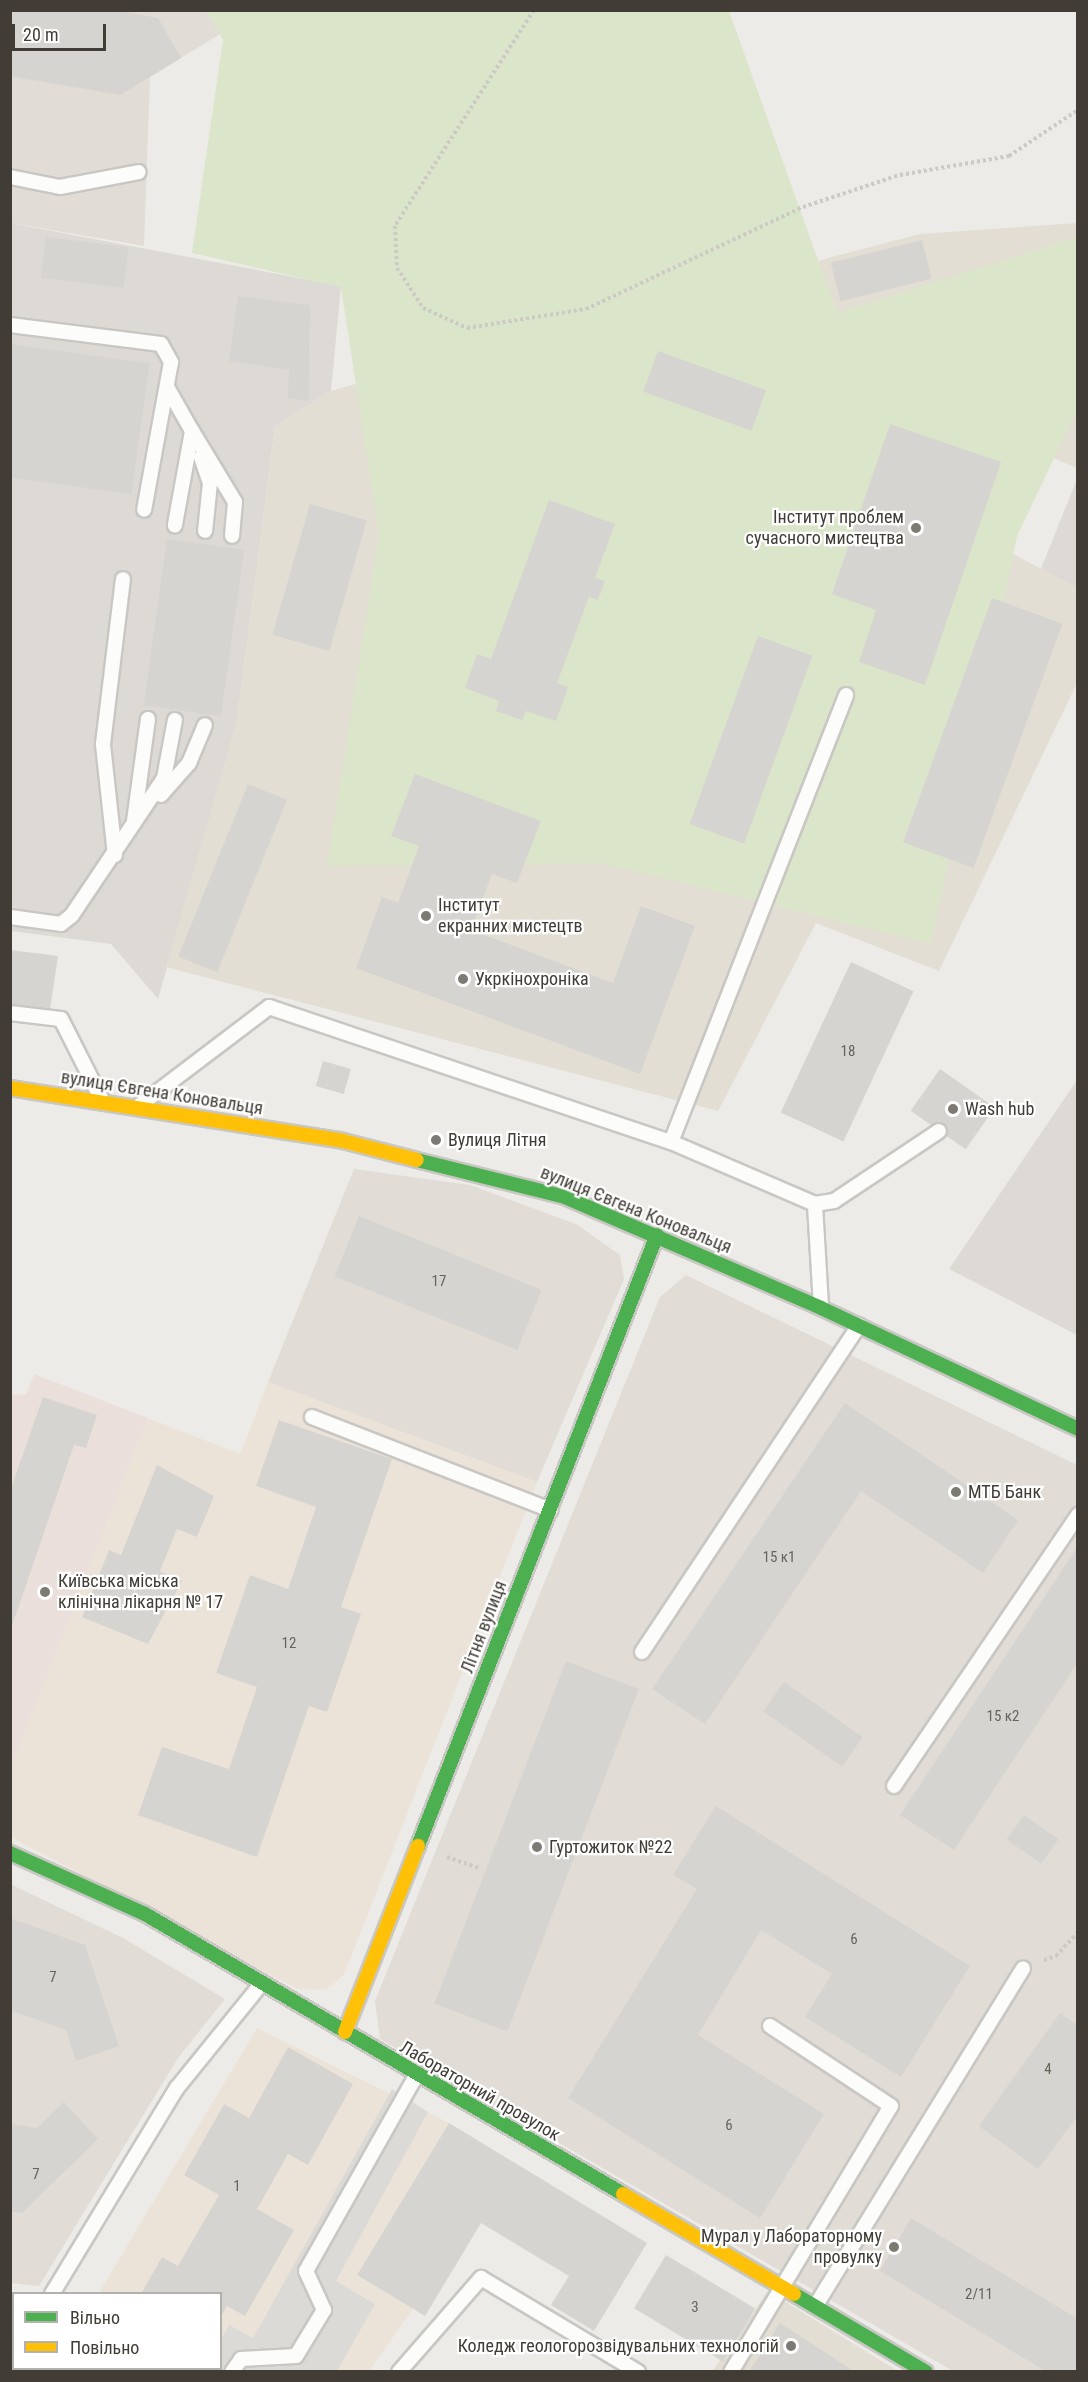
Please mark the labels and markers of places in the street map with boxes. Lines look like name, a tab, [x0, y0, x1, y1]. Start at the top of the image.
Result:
place label: Інститут проблем сучасного мистецтва	[746, 507, 904, 550]
marker: Інститут проблем сучасного мистецтва	[909, 521, 923, 535]
place label: Інститут екранних мистецтв	[438, 895, 583, 938]
marker: Інститут екранних мистецтв	[419, 909, 433, 923]
place label: Укркінохроніка	[475, 968, 589, 990]
marker: Укркінохроніка	[456, 972, 470, 986]
place label: Wash hub	[965, 1098, 1034, 1120]
marker: Wash hub	[946, 1102, 960, 1116]
place label: Вулиця Літня	[448, 1129, 546, 1151]
marker: Вулиця Літня	[429, 1133, 443, 1147]
place label: МТБ Банк	[968, 1481, 1041, 1503]
marker: МТБ Банк	[949, 1485, 963, 1499]
place label: Київська міська клінічна лікарня № 17	[58, 1571, 223, 1614]
marker: Київська міська клінічна лікарня № 17	[36, 1583, 54, 1601]
place label: Гуртожиток №22	[549, 1836, 672, 1858]
marker: Гуртожиток №22	[530, 1840, 544, 1854]
place label: Мурал у Лабораторному провулку	[701, 2226, 882, 2268]
marker: Мурал у Лабораторному провулку	[887, 2240, 901, 2254]
place label: Коледж геологорозвідувальних технологій	[458, 2335, 779, 2357]
marker: Коледж геологорозвідувальних технологій	[784, 2339, 798, 2353]

